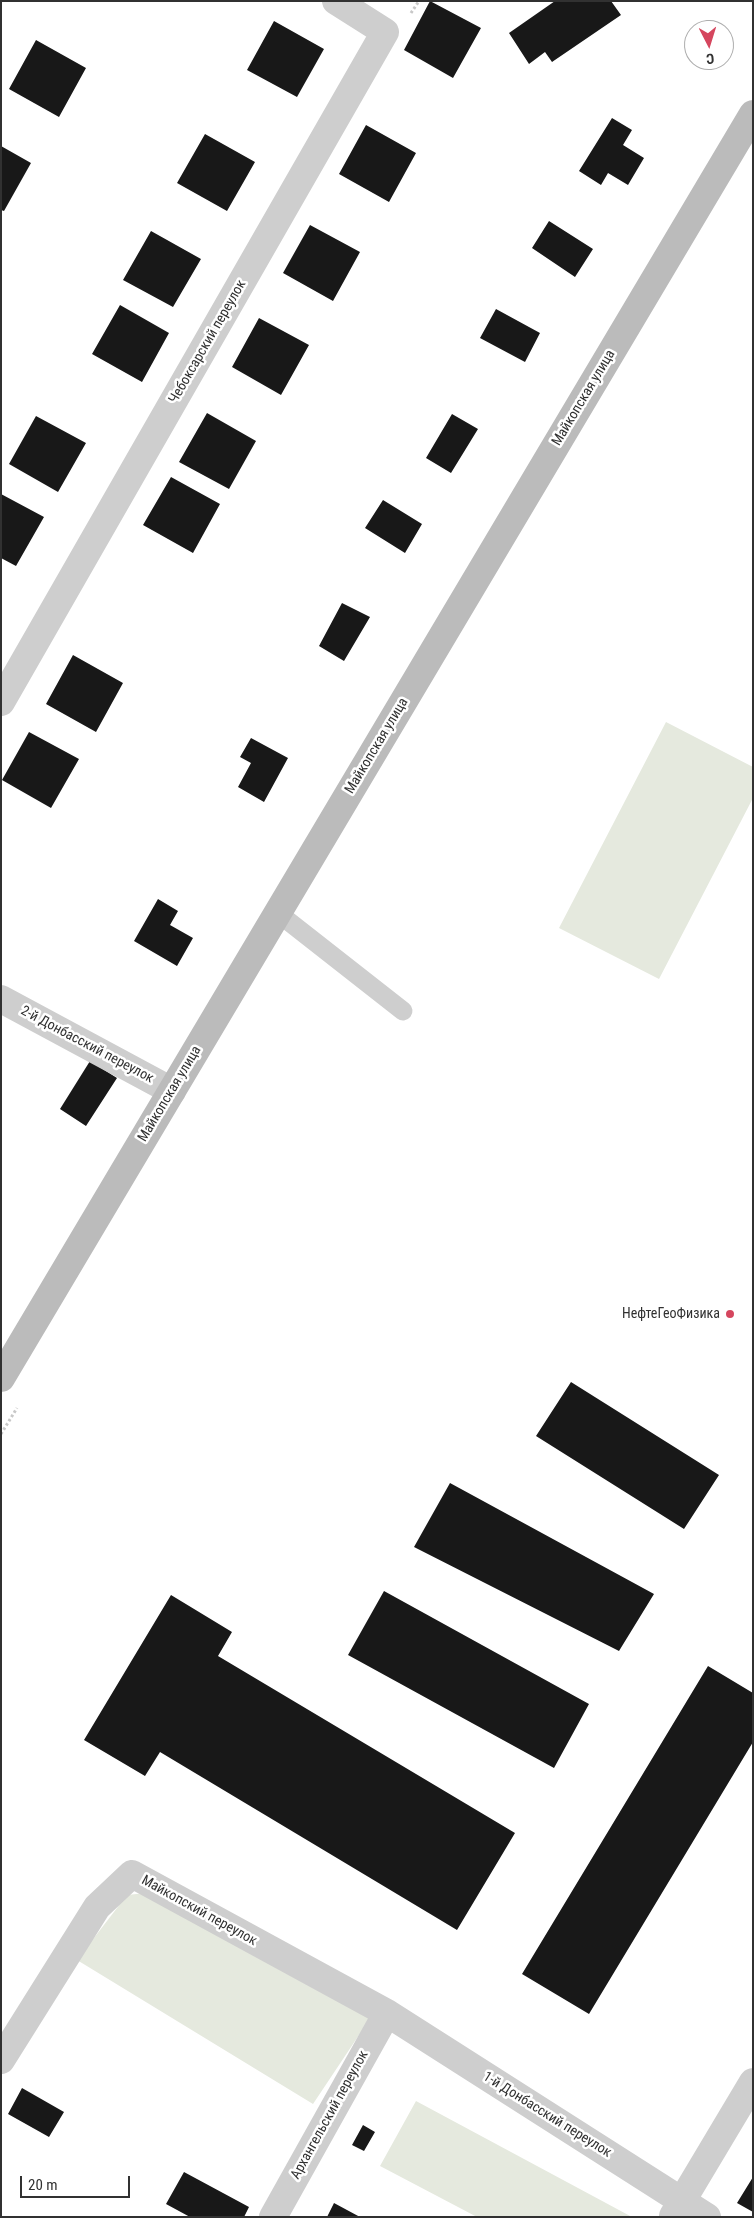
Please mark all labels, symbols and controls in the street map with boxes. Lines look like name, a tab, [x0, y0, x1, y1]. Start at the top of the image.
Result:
north arrow	[684, 20, 734, 70]
text: С	[706, 51, 715, 67]
street label: Чебоксарский переулок	[166, 277, 250, 407]
street label: Майкопская улица	[549, 347, 619, 449]
street label: Майкопская улица	[342, 695, 412, 797]
street label: 2-й Донбасский переулок	[18, 1003, 156, 1087]
street label: Майкопская улица	[135, 1043, 205, 1145]
place label: НефтеГеоФизика	[622, 1306, 720, 1322]
marker: НефтеГеоФизика	[724, 1308, 736, 1320]
street label: Майкопский переулок	[138, 1872, 260, 1950]
street label: Архангельский переулок	[288, 2048, 372, 2182]
street label: 1-й Донбасский переулок	[480, 2069, 614, 2161]
scale bar	[22, 2166, 132, 2198]
text: 20 m	[28, 2176, 58, 2194]

